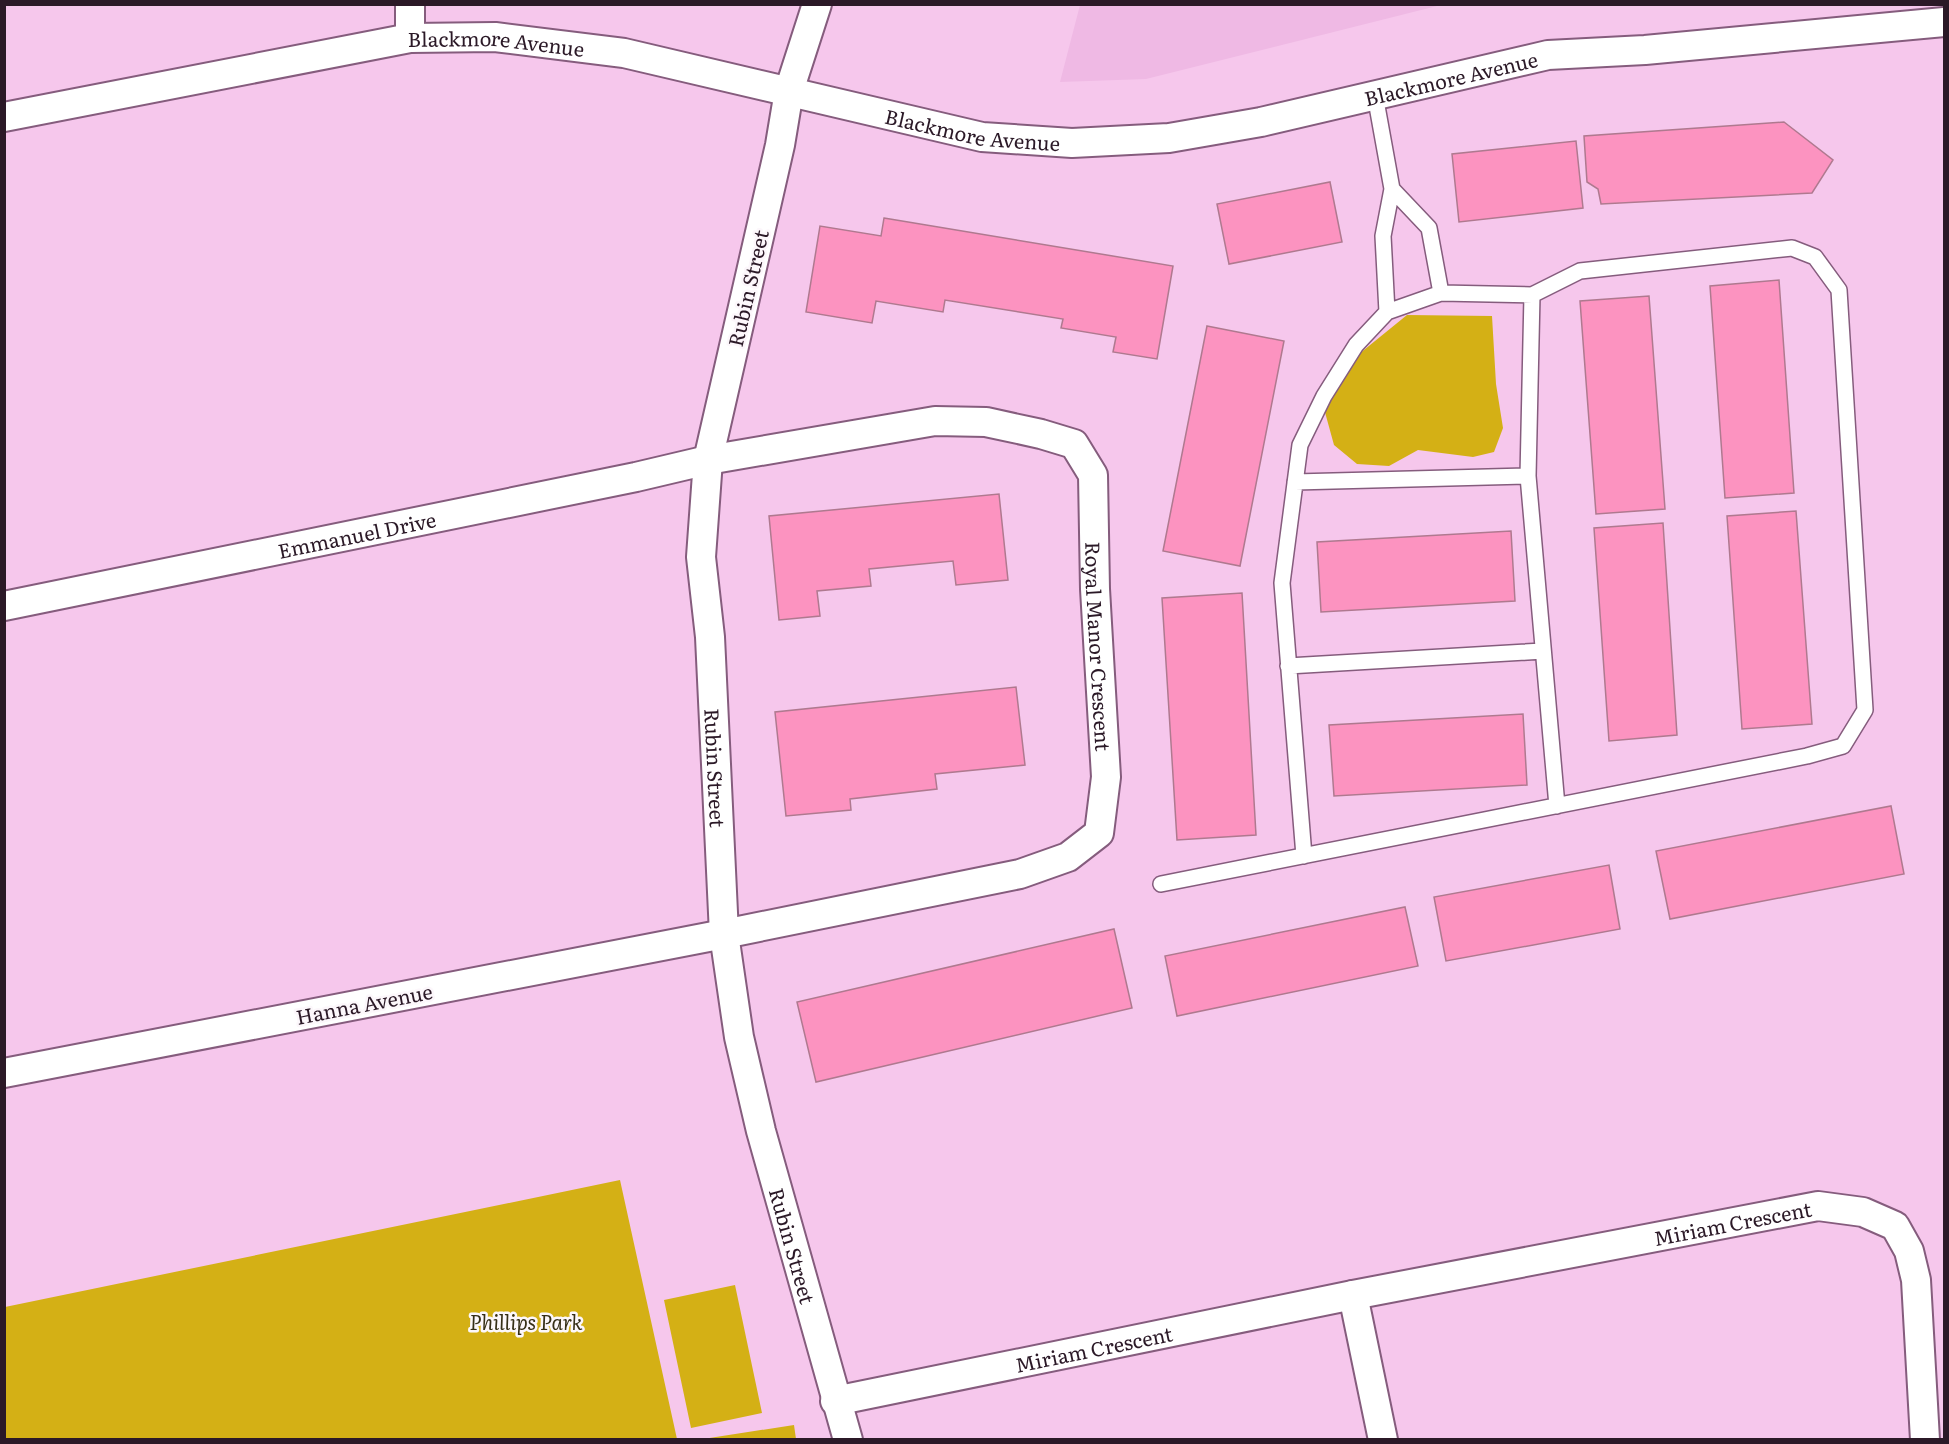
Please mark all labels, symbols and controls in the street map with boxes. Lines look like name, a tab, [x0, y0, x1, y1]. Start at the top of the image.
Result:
street label: Blackmore Avenue	[408, 22, 586, 63]
street label: Blackmore Avenue	[1361, 43, 1541, 112]
street label: Blackmore Avenue	[882, 100, 1061, 157]
street label: Rubin Street	[719, 227, 775, 349]
street label: Emmanuel Drive	[275, 503, 438, 565]
street label: Royal Manor Crescent	[1079, 541, 1119, 752]
street label: Rubin Street	[698, 708, 734, 828]
street label: Hanna Avenue	[293, 975, 435, 1031]
street label: Rubin Street	[763, 1184, 824, 1307]
street label: Miriam Crescent	[1651, 1193, 1814, 1252]
park label: Phillips Park	[470, 1306, 582, 1336]
street label: Miriam Crescent	[1012, 1317, 1175, 1379]

